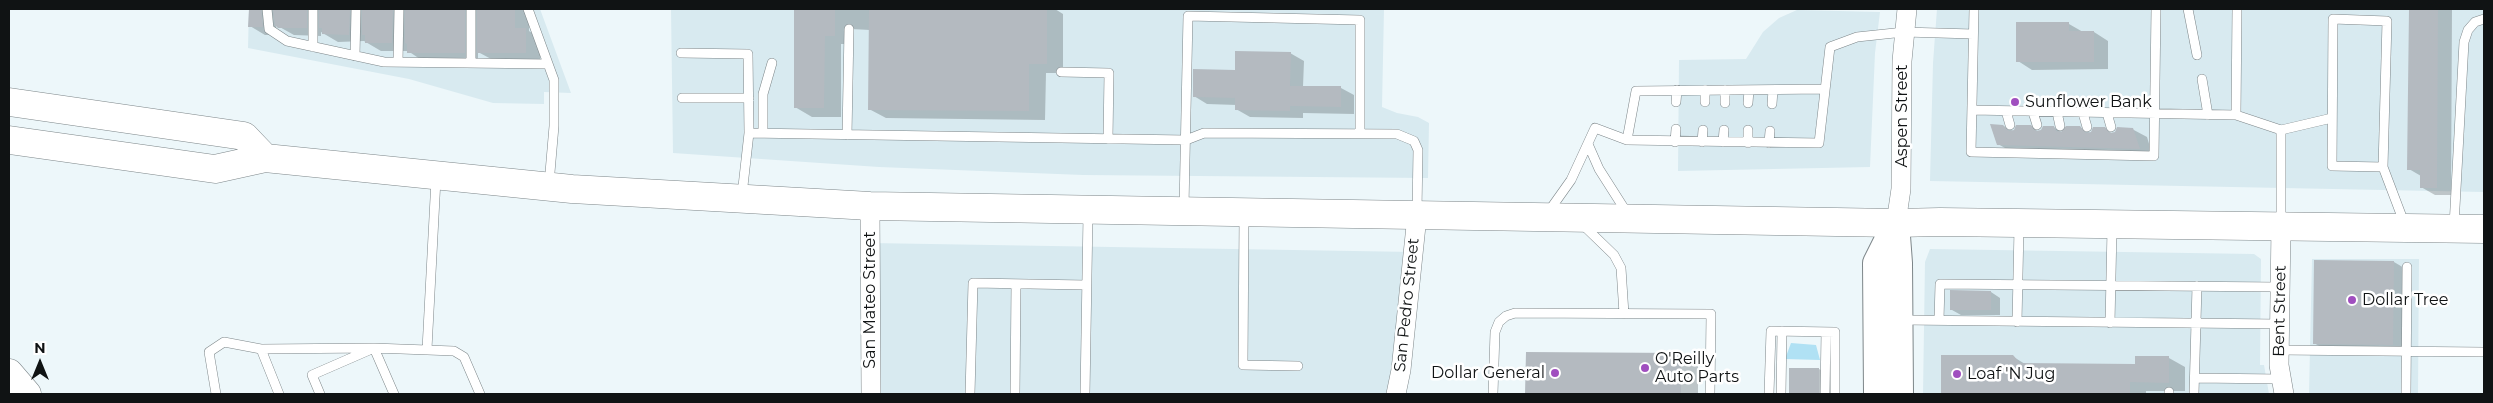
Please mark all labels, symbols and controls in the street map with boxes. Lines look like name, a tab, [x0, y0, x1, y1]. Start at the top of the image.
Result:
street label: Aspen Street	[1892, 64, 1912, 168]
place label: Sunflower Bank	[2025, 92, 2152, 112]
marker: Sunflower Bank	[2009, 96, 2021, 108]
street label: San Mateo Street	[860, 231, 880, 369]
street label: San Pedro Street	[1390, 237, 1424, 373]
street label: Bent Street	[2270, 265, 2290, 357]
place label: Dollar Tree	[2362, 290, 2448, 310]
marker: Dollar Tree	[2346, 294, 2358, 306]
north arrow	[15, 338, 65, 388]
text: N	[34, 339, 46, 357]
place label: O'Reilly Auto Parts	[1655, 349, 1739, 387]
marker: O'Reilly Auto Parts	[1639, 362, 1651, 374]
place label: Dollar General	[1431, 363, 1545, 383]
place label: Loaf 'N Jug	[1967, 364, 2055, 384]
marker: Dollar General	[1549, 367, 1561, 379]
marker: Loaf 'N Jug	[1951, 368, 1963, 380]

